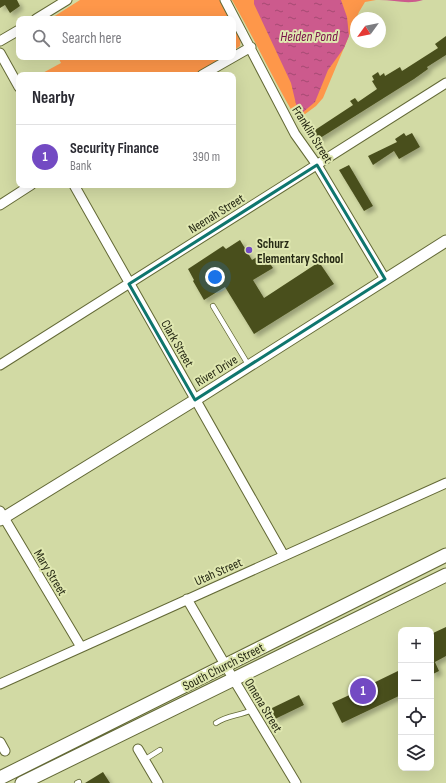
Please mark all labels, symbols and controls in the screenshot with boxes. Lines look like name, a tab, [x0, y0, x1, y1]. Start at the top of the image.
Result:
north arrow	[350, 12, 386, 48]
search box	[16, 16, 236, 60]
icon: search	[30, 27, 52, 49]
water label: Heiden Pond	[280, 28, 339, 45]
text: Search here	[62, 29, 122, 48]
text: Nearby	[32, 88, 75, 108]
street label: Franklin Street	[288, 103, 336, 166]
text: Security Finance	[70, 139, 159, 158]
text: 1	[42, 149, 48, 165]
text: 390 m	[193, 149, 220, 165]
text: Bank	[70, 158, 91, 174]
street label: Neenah Street	[186, 190, 247, 237]
place label: Schurz Elementary School	[257, 236, 344, 267]
marker: Schurz Elementary School	[244, 245, 254, 255]
your location	[205, 267, 225, 287]
street label: Clark Street	[157, 317, 197, 370]
street label: River Drive	[192, 352, 241, 390]
street label: Mary Street	[30, 547, 70, 599]
street label: Utah Street	[192, 554, 245, 589]
map controls	[398, 627, 434, 771]
button: +	[398, 627, 434, 663]
street label: South Church Street	[180, 640, 267, 694]
button: −	[398, 663, 434, 699]
street label: Omena Street	[241, 676, 285, 735]
pin: 1	[350, 676, 376, 706]
button: locate	[398, 699, 434, 735]
button: layers	[398, 735, 434, 771]

